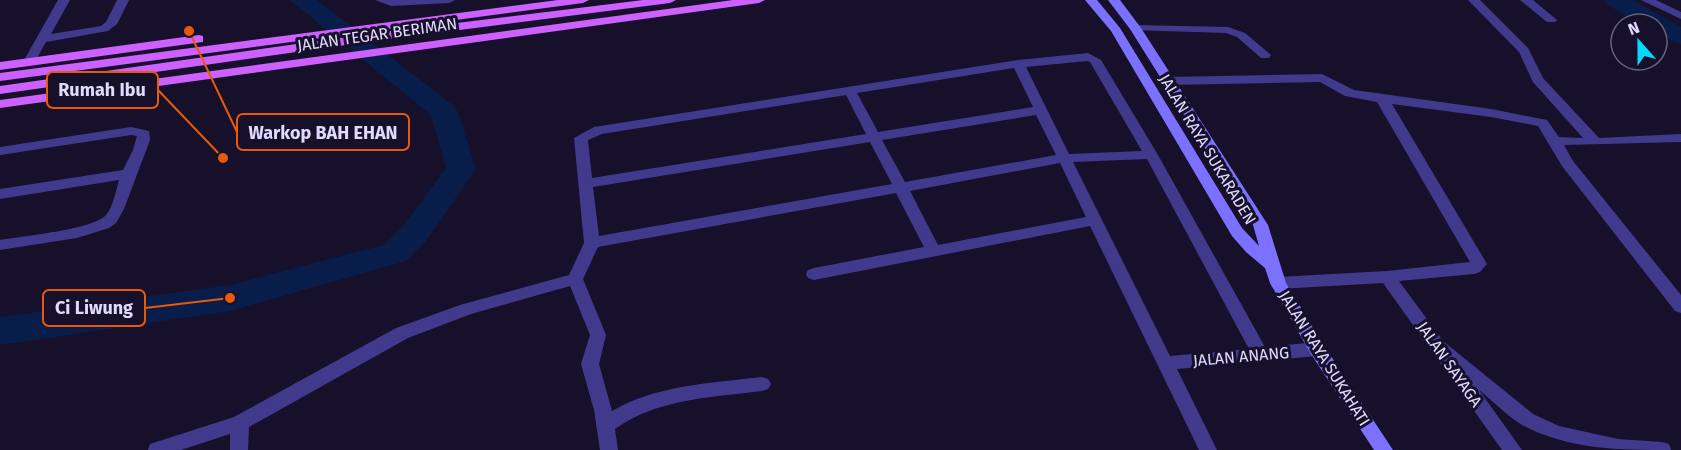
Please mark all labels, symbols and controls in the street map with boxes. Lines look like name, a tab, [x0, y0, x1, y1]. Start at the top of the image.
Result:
north arrow	[1609, 12, 1669, 72]
street label: JALAN TEGAR BERIMAN	[296, 14, 458, 55]
text: N	[1625, 18, 1642, 39]
street label: JALAN RAYA SUKARADEN	[1155, 70, 1260, 228]
callout: Rumah Ibu	[47, 72, 158, 108]
text: Rumah Ibu	[58, 79, 146, 101]
callout: Warkop BAH EHAN	[237, 114, 409, 150]
text: Warkop BAH EHAN	[249, 122, 397, 144]
street label: JALAN RAYA SUKAHATI	[1275, 287, 1374, 429]
callout: Ci Liwung	[43, 290, 145, 326]
text: Ci Liwung	[55, 297, 133, 319]
street label: JALAN SAYAGA	[1413, 318, 1486, 411]
street label: JALAN ANANG	[1192, 343, 1290, 370]

